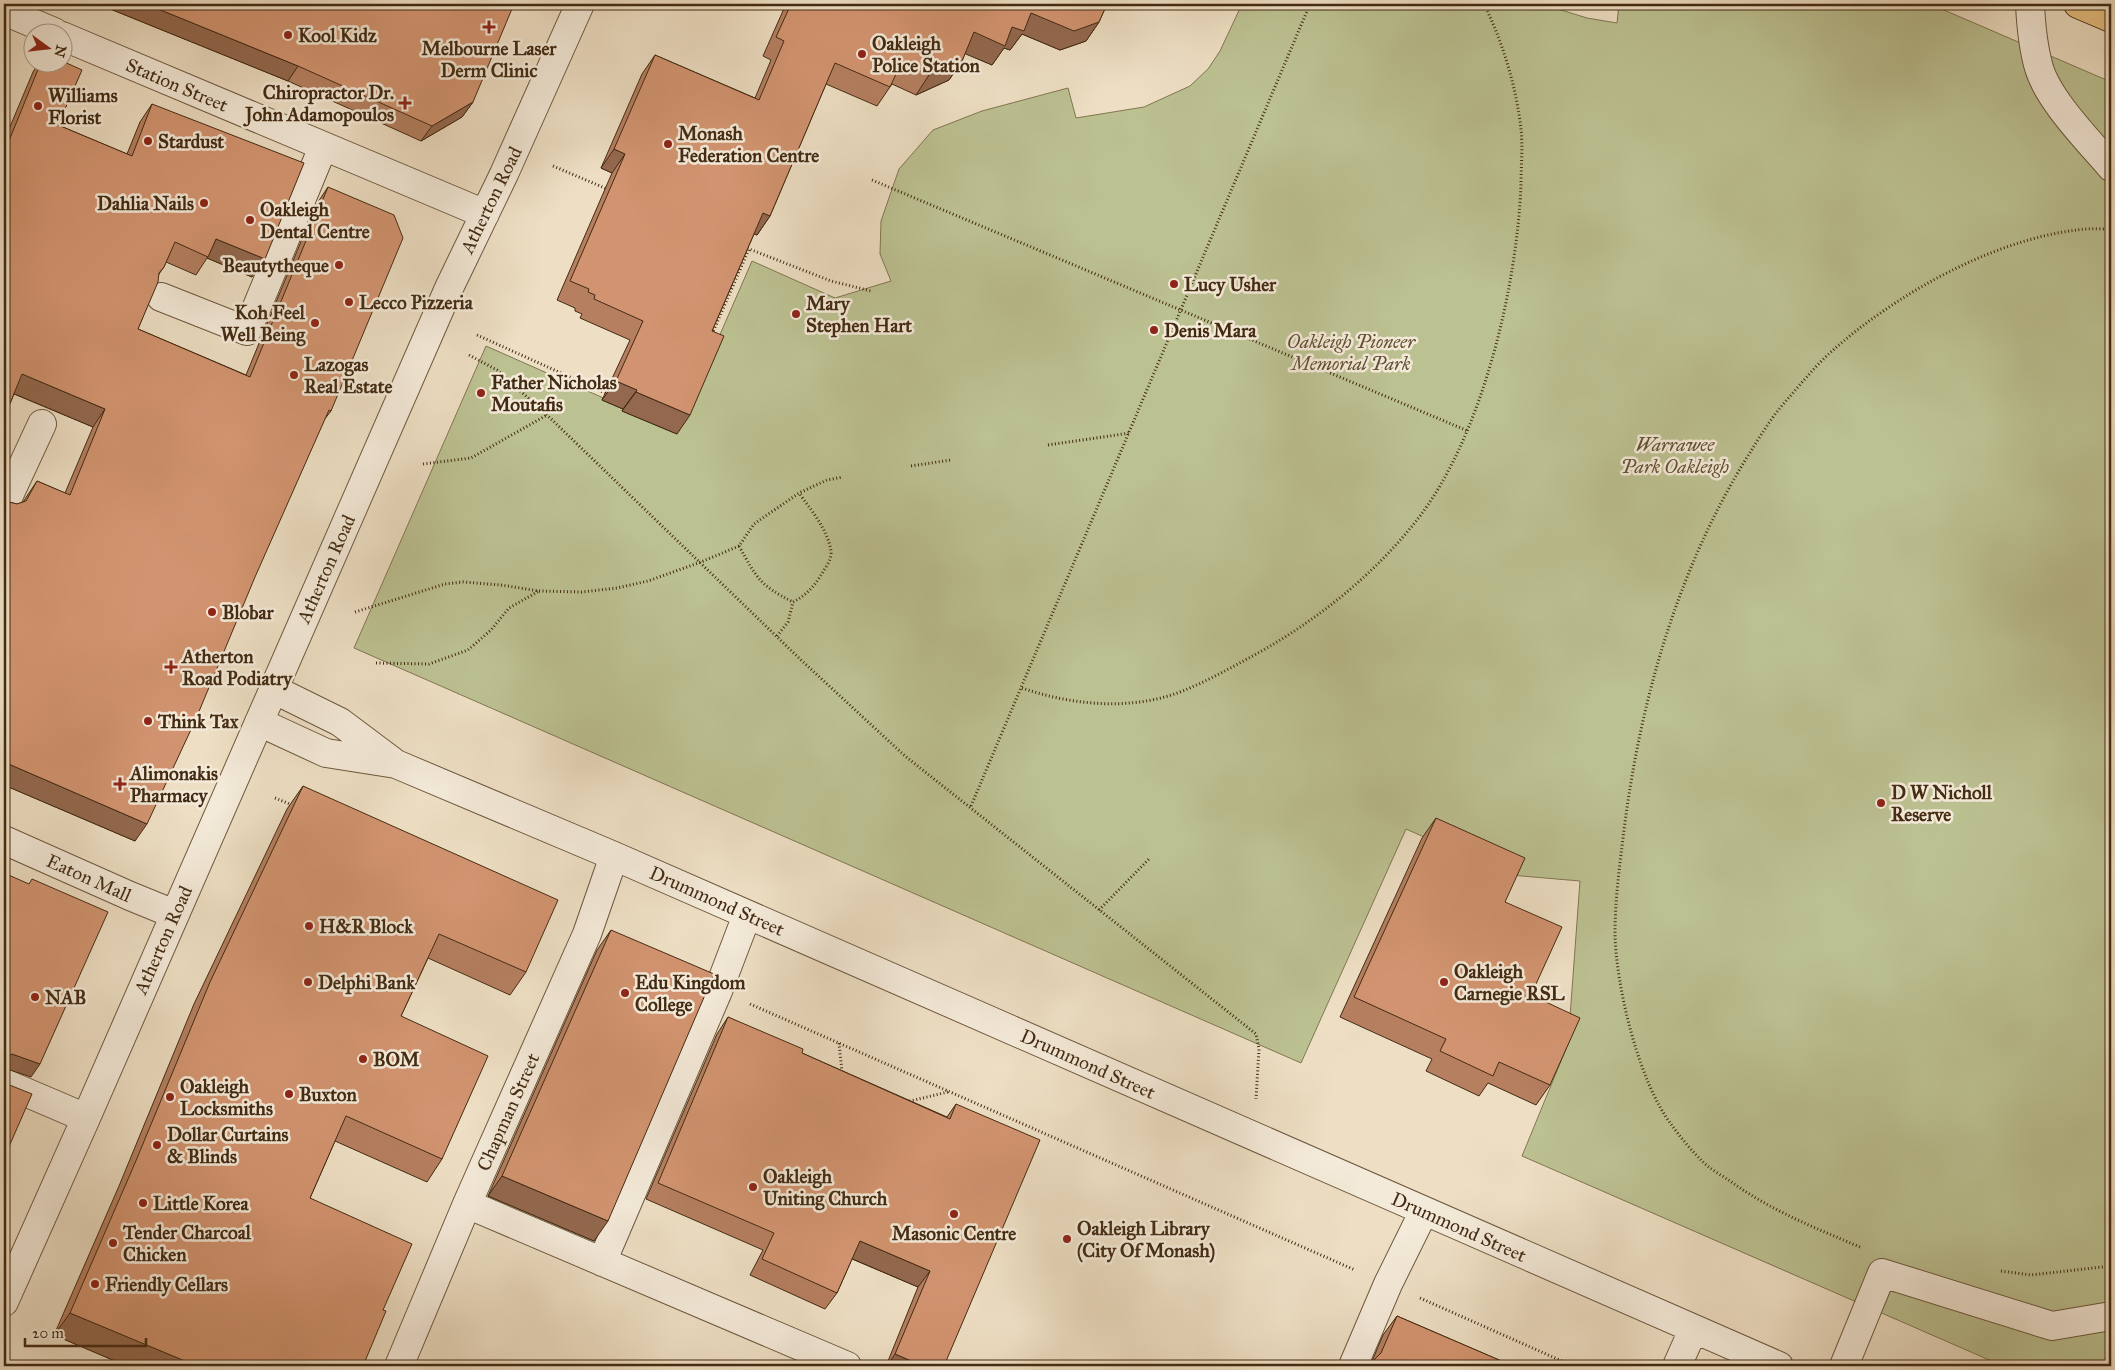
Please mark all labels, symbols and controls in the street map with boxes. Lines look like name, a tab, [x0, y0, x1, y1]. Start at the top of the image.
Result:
marker: Melbourne Laser Derm Clinic	[482, 20, 496, 34]
north arrow	[22, 22, 72, 72]
place label: Kool Kidz	[298, 24, 377, 47]
marker: Kool Kidz	[282, 29, 294, 41]
place label: Oakleigh Police Station	[872, 32, 981, 77]
place label: Melbourne Laser Derm Clinic	[422, 37, 557, 82]
text: N	[50, 43, 70, 59]
marker: Oakleigh Police Station	[856, 48, 868, 60]
street label: Station Street	[122, 53, 232, 117]
place label: Chiropractor Dr. John Adamopoulos	[242, 81, 394, 127]
place label: Williams Florist	[48, 84, 118, 129]
marker: Chiropractor Dr. John Adamopoulos	[398, 96, 412, 110]
marker: Williams Florist	[32, 100, 44, 112]
place label: Monash Federation Centre	[678, 122, 819, 167]
place label: Stardust	[158, 130, 224, 153]
marker: Stardust	[142, 135, 154, 147]
marker: Monash Federation Centre	[662, 138, 674, 150]
street label: Atherton Road	[455, 142, 527, 258]
place label: Dahlia Nails	[97, 192, 194, 215]
marker: Dahlia Nails	[198, 197, 210, 209]
place label: Oakleigh Dental Centre	[260, 198, 370, 243]
marker: Oakleigh Dental Centre	[244, 214, 256, 226]
place label: Beautytheque	[222, 254, 329, 278]
marker: Beautytheque	[333, 259, 345, 271]
place label: Lucy Usher	[1184, 273, 1277, 297]
marker: Lucy Usher	[1168, 278, 1180, 290]
place label: Lecco Pizzeria	[359, 291, 474, 314]
place label: Mary Stephen Hart	[806, 292, 912, 338]
marker: Lecco Pizzeria	[343, 296, 355, 308]
place label: Koh Feel Well Being	[221, 301, 306, 347]
marker: Mary Stephen Hart	[790, 308, 802, 320]
marker: Koh Feel Well Being	[309, 317, 321, 329]
place label: Denis Mara	[1164, 319, 1257, 342]
marker: Denis Mara	[1148, 324, 1160, 336]
park label: Oakleigh Pioneer Memorial Park	[1287, 330, 1416, 375]
place label: Lazogas Real Estate	[304, 353, 392, 398]
marker: Lazogas Real Estate	[288, 369, 300, 381]
place label: Father Nicholas Moutafis	[491, 371, 617, 416]
marker: Father Nicholas Moutafis	[475, 387, 487, 399]
park label: Warrawee Park Oakleigh	[1621, 433, 1729, 478]
street label: Atherton Road	[291, 511, 360, 628]
place label: Blobar	[222, 601, 275, 624]
marker: Blobar	[206, 606, 218, 618]
place label: Atherton Road Podiatry	[180, 645, 293, 691]
marker: Atherton Road Podiatry	[164, 660, 178, 674]
place label: Think Tax	[157, 710, 239, 733]
marker: Think Tax	[142, 715, 154, 727]
place label: Alimonakis Pharmacy	[128, 762, 218, 808]
marker: Alimonakis Pharmacy	[114, 778, 126, 790]
place label: D W Nicholl Reserve	[1891, 781, 1993, 826]
marker: D W Nicholl Reserve	[1875, 797, 1887, 809]
street label: Eaton Mall	[43, 849, 136, 907]
street label: Drummond Street	[646, 861, 788, 941]
street label: Atherton Road	[128, 882, 197, 999]
place label: H&R Block	[319, 915, 414, 938]
marker: H&R Block	[303, 920, 315, 932]
place label: Oakleigh Carnegie RSL	[1454, 960, 1566, 1006]
place label: Delphi Bank	[318, 971, 416, 995]
place label: Edu Kingdom College	[635, 971, 745, 1017]
marker: Delphi Bank	[302, 976, 314, 988]
marker: Oakleigh Carnegie RSL	[1438, 976, 1450, 988]
place label: NAB	[45, 986, 86, 1009]
marker: Edu Kingdom College	[619, 987, 631, 999]
marker: NAB	[29, 991, 41, 1003]
street label: Drummond Street	[1017, 1024, 1159, 1104]
place label: BOM	[373, 1048, 420, 1071]
street label: Chapman Street	[472, 1049, 544, 1174]
marker: BOM	[357, 1053, 369, 1065]
place label: Oakleigh Locksmiths	[180, 1075, 273, 1120]
place label: Buxton	[299, 1083, 358, 1106]
marker: Buxton	[283, 1088, 295, 1100]
marker: Oakleigh Locksmiths	[164, 1091, 176, 1103]
place label: Dollar Curtains & Blinds	[167, 1123, 289, 1168]
marker: Dollar Curtains & Blinds	[151, 1139, 163, 1151]
place label: Oakleigh Uniting Church	[763, 1165, 888, 1211]
marker: Oakleigh Uniting Church	[747, 1181, 759, 1193]
street label: Drummond Street	[1388, 1187, 1530, 1267]
place label: Little Korea	[153, 1192, 249, 1215]
marker: Little Korea	[137, 1197, 149, 1209]
marker: Masonic Centre	[948, 1208, 960, 1220]
place label: Oakleigh Library (City Of Monash)	[1077, 1217, 1215, 1263]
place label: Tender Charcoal Chicken	[122, 1221, 252, 1266]
place label: Masonic Centre	[892, 1222, 1016, 1245]
marker: Oakleigh Library (City Of Monash)	[1061, 1233, 1073, 1245]
marker: Tender Charcoal Chicken	[107, 1237, 119, 1249]
place label: Friendly Cellars	[105, 1273, 228, 1297]
marker: Friendly Cellars	[89, 1278, 101, 1290]
scale bar	[25, 1315, 146, 1347]
text: 20 m	[32, 1324, 64, 1342]

